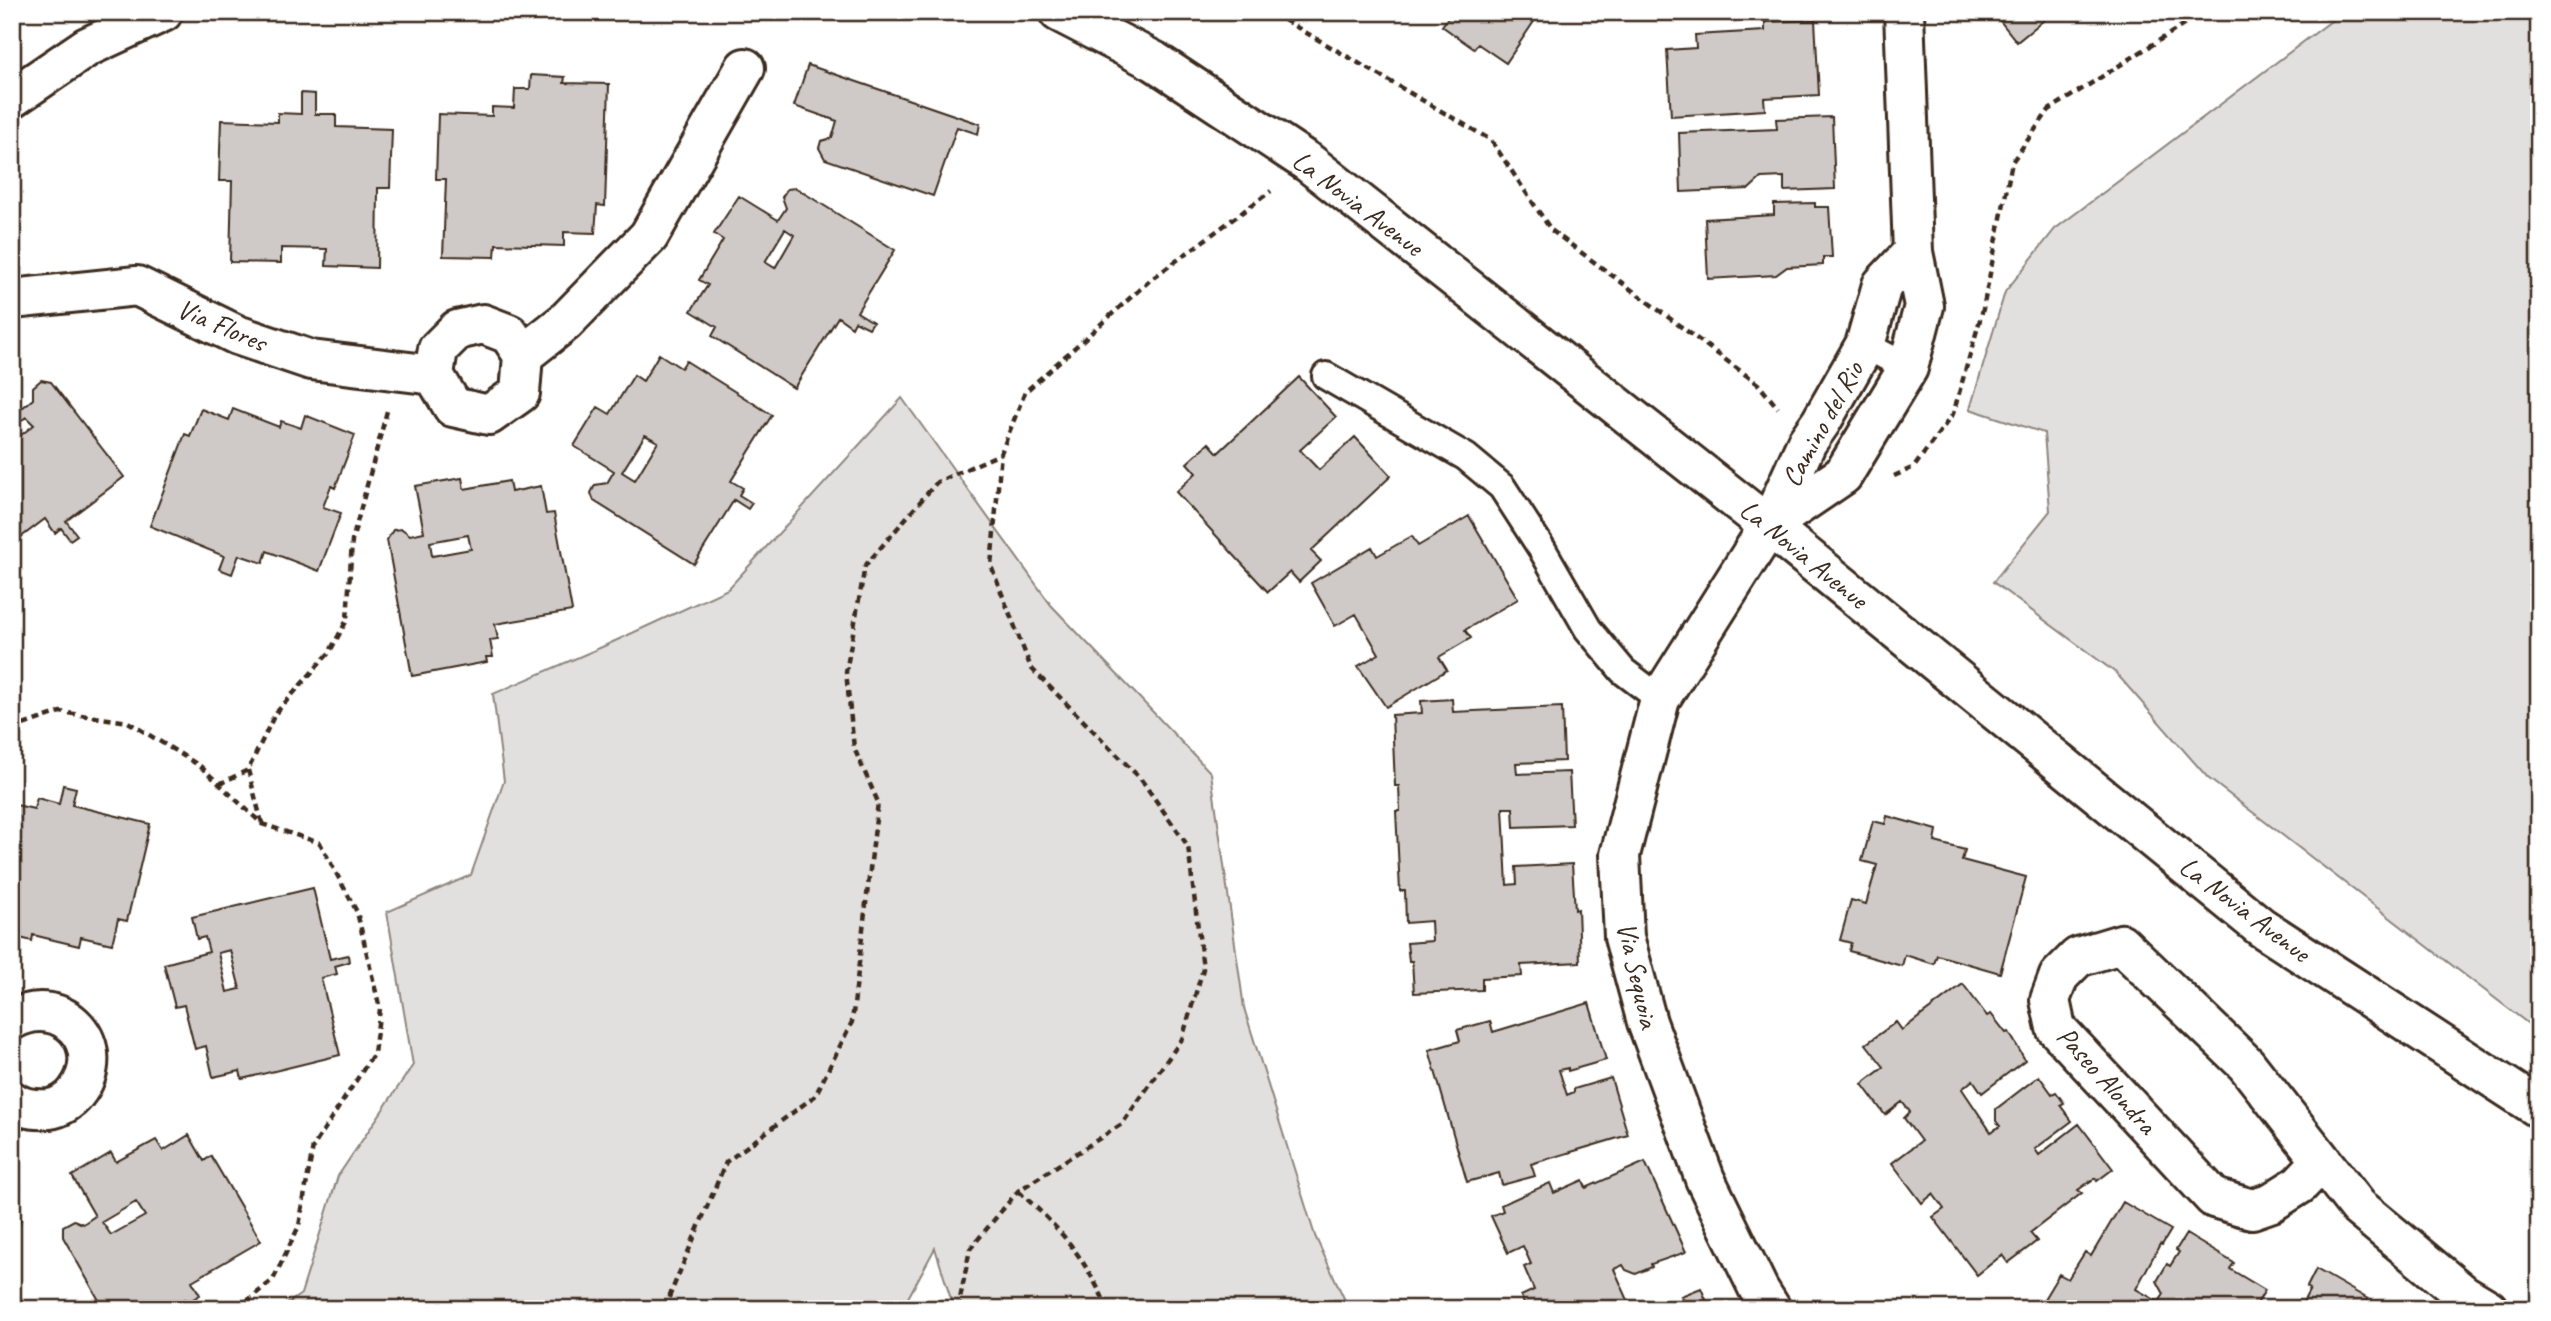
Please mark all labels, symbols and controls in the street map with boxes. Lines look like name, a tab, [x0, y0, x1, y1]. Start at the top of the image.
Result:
street label: La Novia Avenue	[1286, 142, 1432, 265]
street label: Via Flores	[172, 291, 274, 360]
street label: Camino del Rio	[1773, 353, 1872, 493]
street label: La Novia Avenue	[1733, 492, 1877, 617]
street label: La Novia Avenue	[2173, 848, 2319, 971]
street label: Via Sequoia	[1609, 919, 1668, 1033]
street label: Paseo Alondra	[2049, 1019, 2166, 1142]

